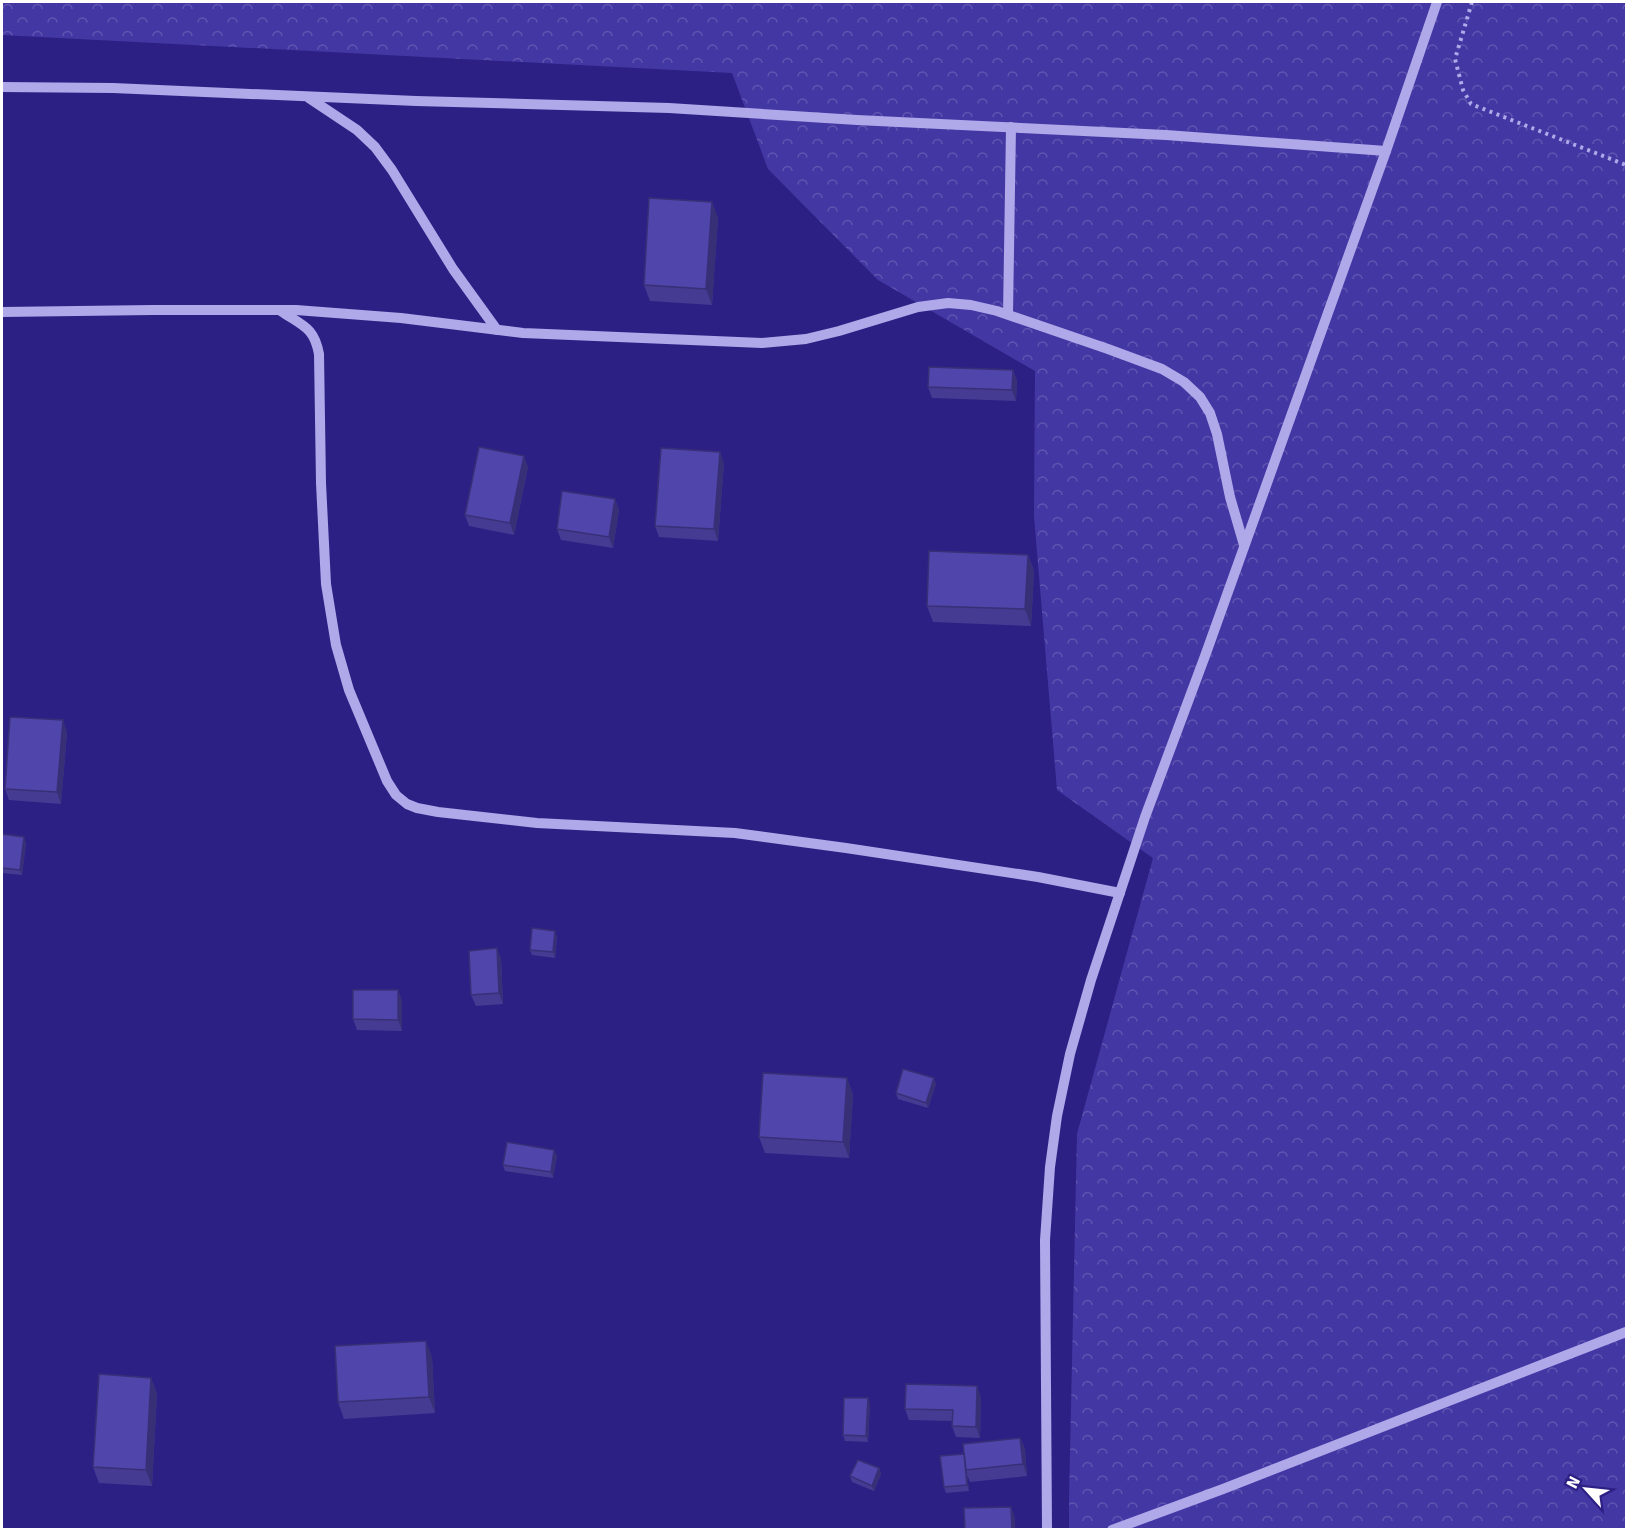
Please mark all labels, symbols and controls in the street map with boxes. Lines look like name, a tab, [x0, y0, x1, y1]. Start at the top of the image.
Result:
north arrow	[1556, 1459, 1616, 1519]
text: N	[1562, 1473, 1585, 1492]

